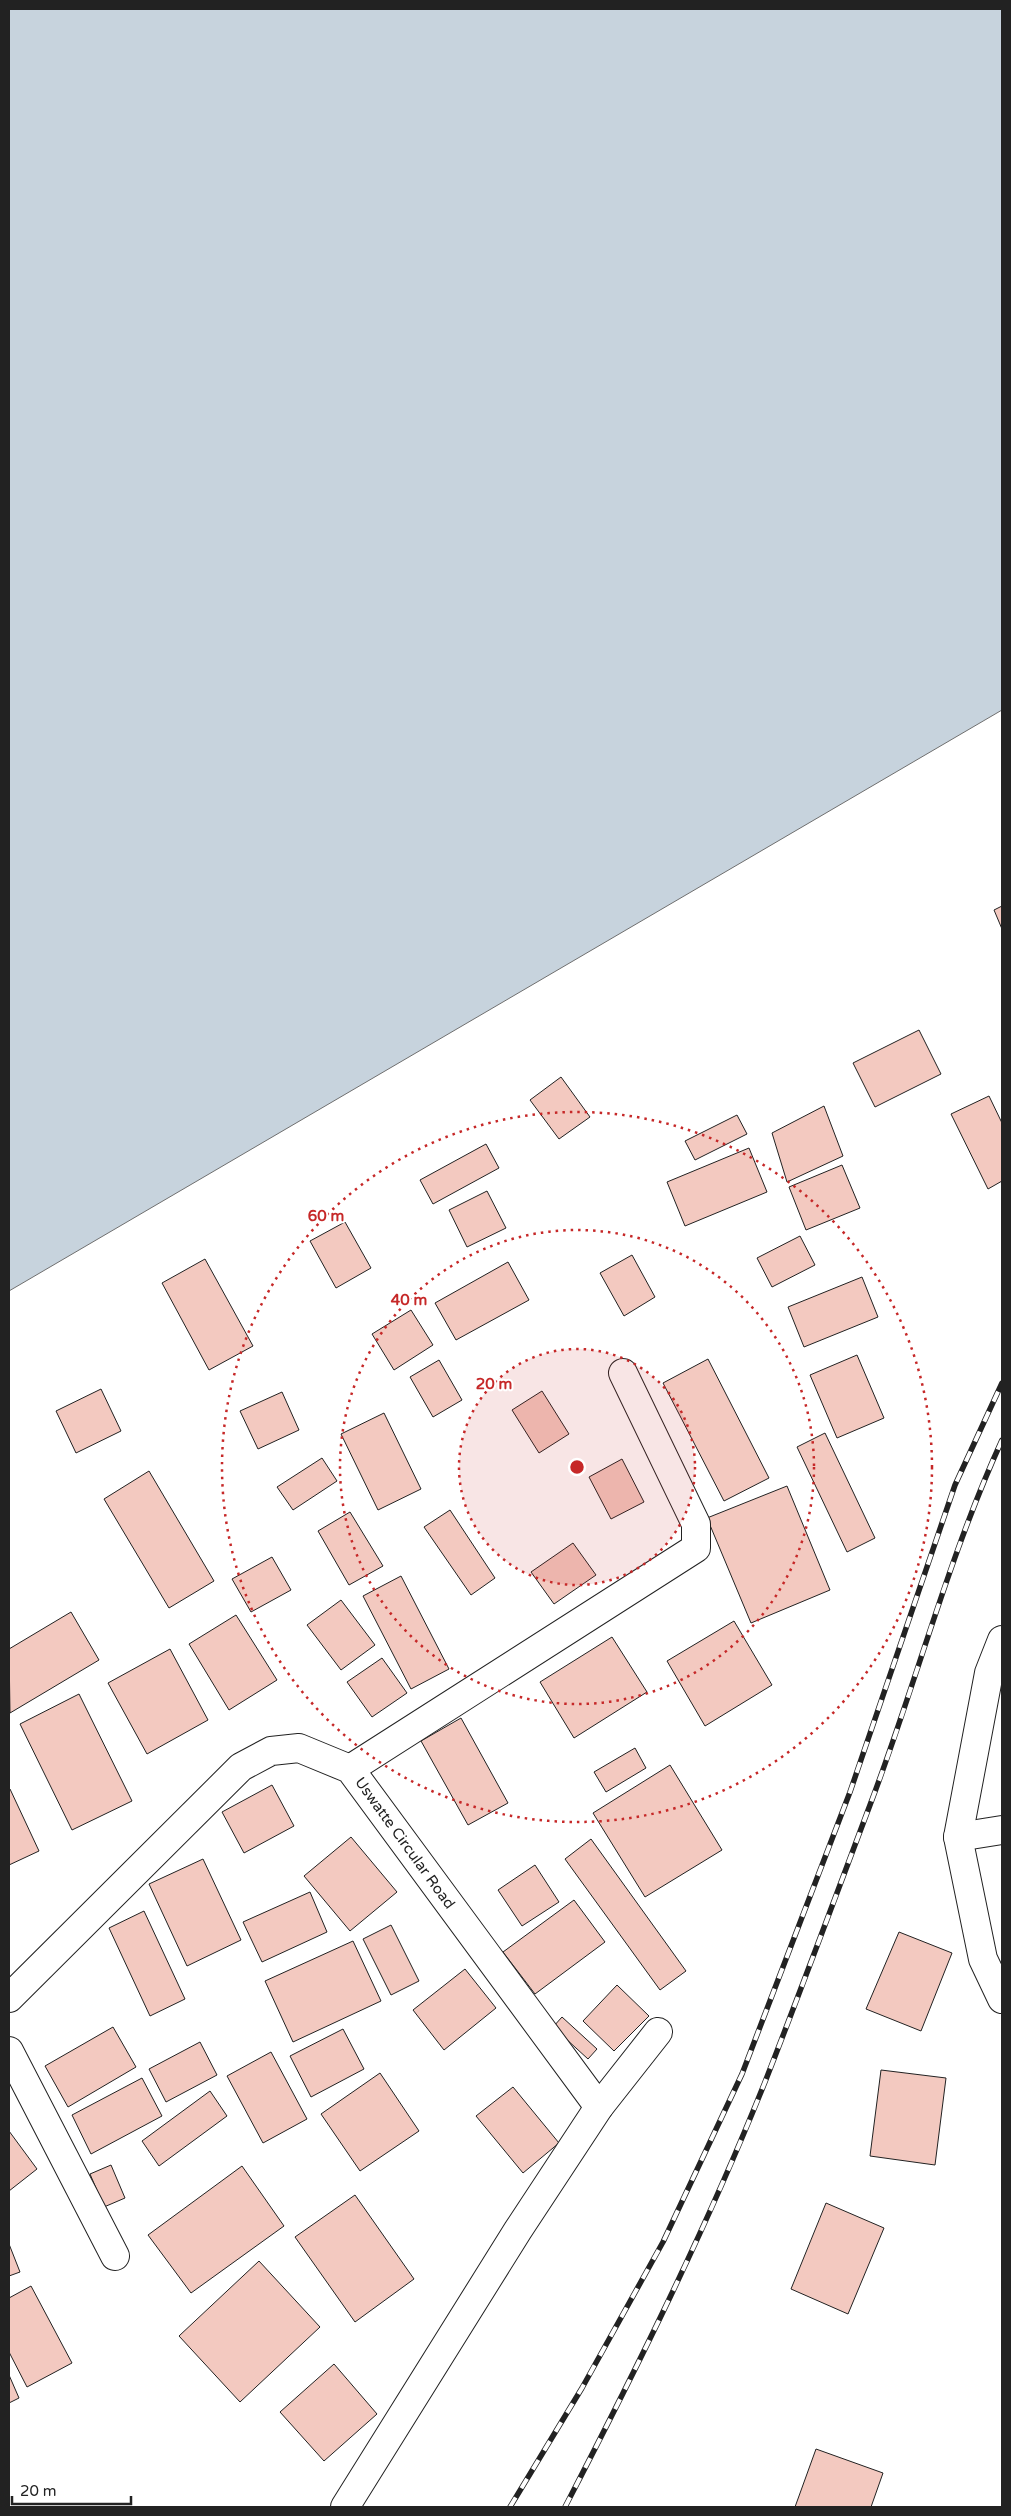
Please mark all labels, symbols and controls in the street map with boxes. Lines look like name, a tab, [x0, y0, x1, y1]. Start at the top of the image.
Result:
text: 60 m	[308, 1207, 344, 1225]
text: 40 m	[391, 1291, 427, 1309]
text: 20 m	[476, 1375, 512, 1393]
centre of rings	[568, 1458, 586, 1476]
street label: Uswatte Circular Road	[351, 1774, 459, 1912]
scale bar	[12, 2474, 131, 2506]
text: 20 m	[20, 2482, 57, 2500]

